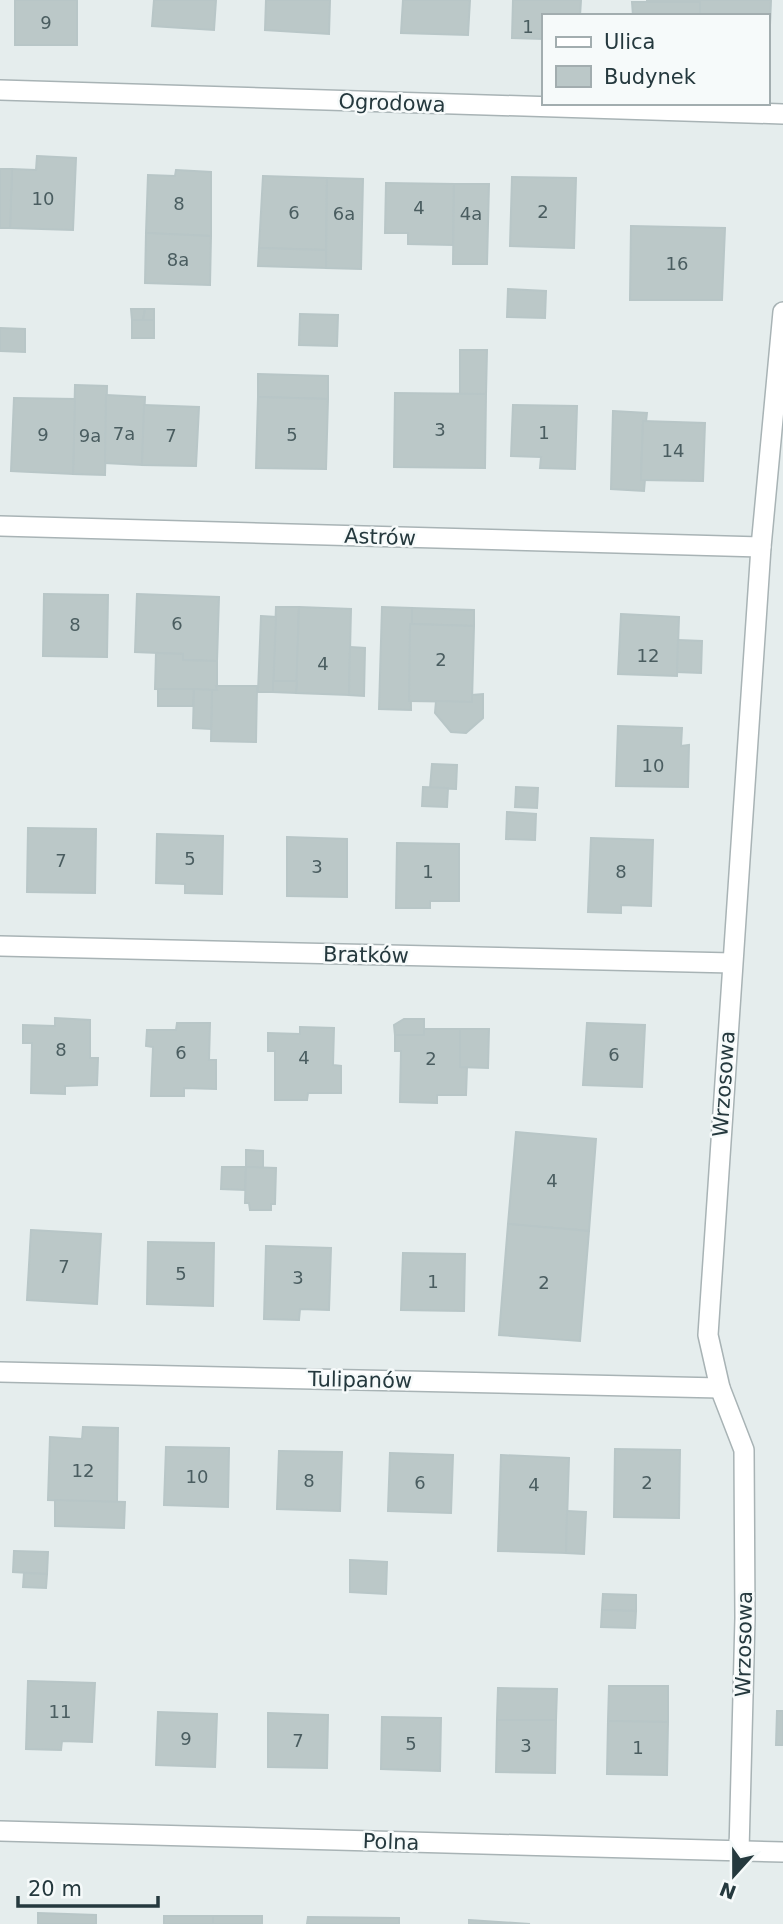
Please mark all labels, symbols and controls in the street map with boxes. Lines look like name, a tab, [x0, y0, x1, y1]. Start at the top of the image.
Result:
house number: 9	[40, 12, 52, 33]
legend	[542, 14, 769, 105]
house number: 1	[522, 16, 534, 37]
text: Ulica	[604, 30, 655, 54]
text: Budynek	[604, 65, 697, 89]
street label: Ogrodowa	[338, 89, 446, 117]
house number: 10	[32, 188, 54, 209]
house number: 8	[173, 193, 185, 214]
house number: 4	[413, 197, 425, 218]
house number: 2	[537, 201, 549, 222]
house number: 6	[288, 202, 300, 223]
house number: 6a	[333, 203, 355, 224]
house number: 4a	[460, 203, 482, 224]
house number: 8a	[167, 249, 189, 270]
house number: 16	[666, 253, 688, 274]
house number: 3	[434, 419, 446, 440]
house number: 1	[538, 422, 550, 443]
house number: 7a	[113, 423, 135, 444]
house number: 9	[37, 424, 49, 445]
house number: 5	[286, 424, 298, 445]
house number: 9a	[79, 425, 101, 446]
house number: 7	[165, 425, 177, 446]
house number: 14	[662, 440, 684, 461]
street label: Astrów	[344, 524, 416, 550]
house number: 6	[171, 613, 183, 634]
house number: 8	[69, 614, 81, 635]
house number: 12	[637, 645, 659, 666]
house number: 2	[435, 649, 447, 670]
house number: 4	[317, 653, 329, 674]
house number: 10	[642, 755, 664, 776]
house number: 5	[184, 848, 196, 869]
house number: 7	[55, 850, 67, 871]
house number: 3	[311, 856, 323, 877]
house number: 1	[422, 861, 434, 882]
house number: 8	[615, 861, 627, 882]
street label: Bratków	[323, 942, 409, 968]
street label: Wrzosowa	[708, 1030, 740, 1138]
house number: 8	[55, 1039, 67, 1060]
house number: 6	[175, 1042, 187, 1063]
house number: 6	[608, 1044, 620, 1065]
house number: 4	[298, 1047, 310, 1068]
house number: 2	[425, 1048, 437, 1069]
house number: 4	[546, 1170, 558, 1191]
house number: 7	[58, 1256, 70, 1277]
house number: 5	[175, 1263, 187, 1284]
house number: 3	[292, 1267, 304, 1288]
house number: 1	[427, 1271, 439, 1292]
house number: 2	[538, 1272, 550, 1293]
street label: Tulipanów	[307, 1367, 412, 1393]
house number: 12	[72, 1460, 94, 1481]
house number: 10	[186, 1466, 208, 1487]
house number: 8	[303, 1470, 315, 1491]
house number: 6	[414, 1472, 426, 1493]
house number: 2	[641, 1472, 653, 1493]
house number: 4	[528, 1474, 540, 1495]
street label: Wrzosowa	[731, 1591, 757, 1697]
house number: 11	[49, 1701, 71, 1722]
house number: 9	[180, 1728, 192, 1749]
house number: 7	[292, 1730, 304, 1751]
house number: 5	[405, 1733, 417, 1754]
house number: 3	[520, 1735, 532, 1756]
house number: 1	[632, 1737, 644, 1758]
street label: Polna	[362, 1829, 420, 1855]
north arrow	[699, 1840, 769, 1910]
scale bar	[18, 1864, 158, 1908]
text: 20 m	[28, 1877, 82, 1901]
text: N	[717, 1878, 739, 1904]

